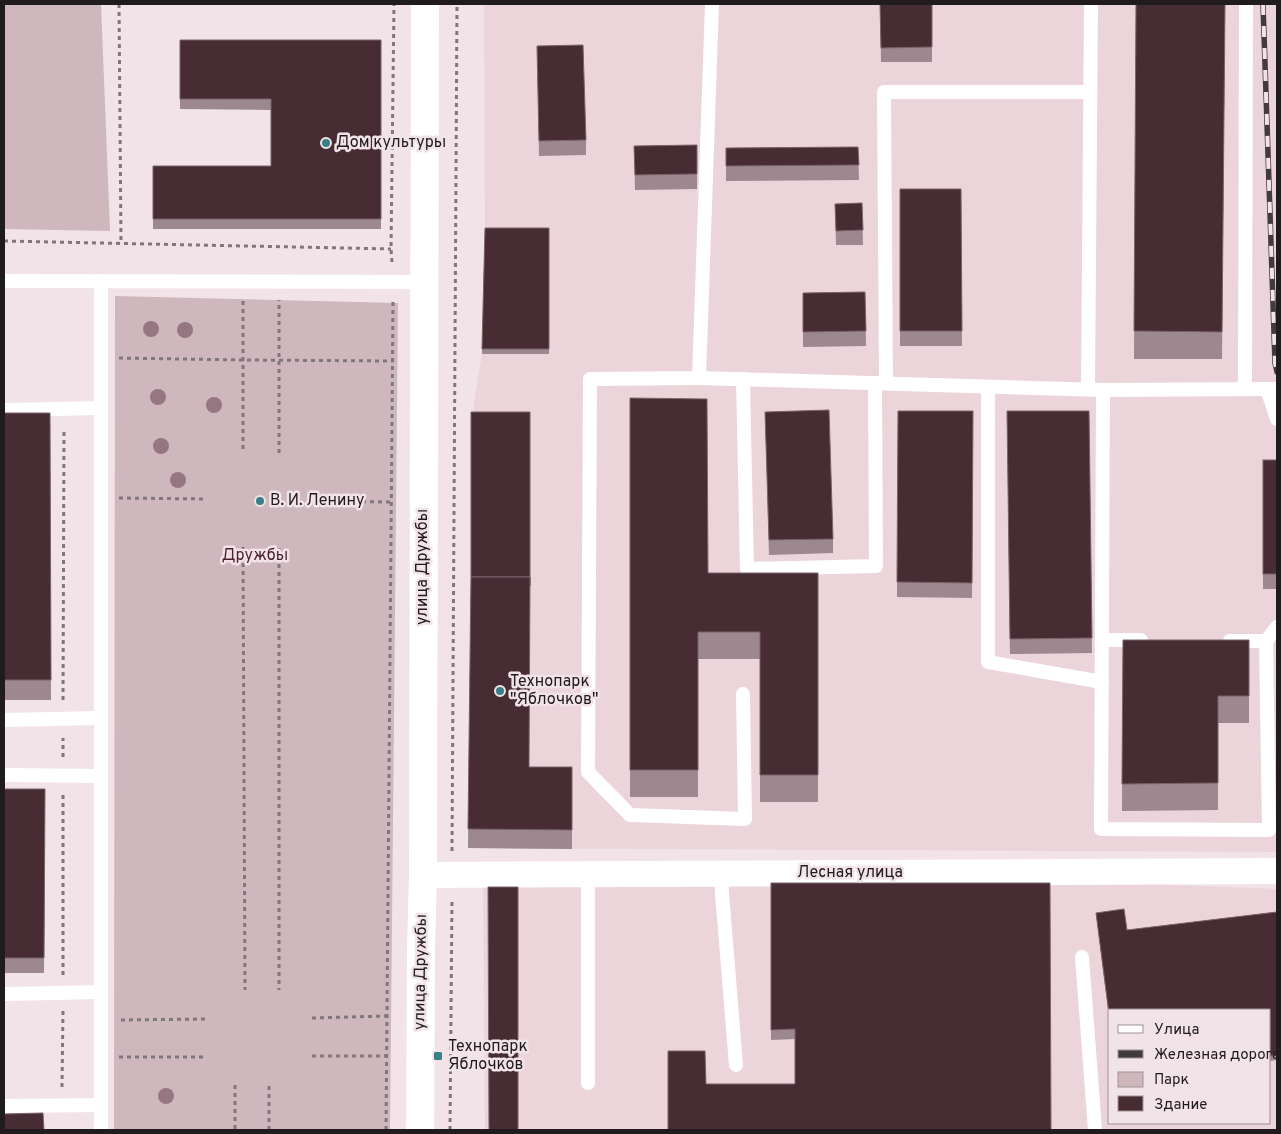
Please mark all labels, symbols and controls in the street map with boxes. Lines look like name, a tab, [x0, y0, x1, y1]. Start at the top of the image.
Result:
place label: Дом культуры	[336, 133, 446, 153]
marker: Дом культуры	[320, 137, 332, 149]
place label: В. И. Ленину	[270, 491, 365, 511]
marker: В. И. Ленину	[254, 495, 266, 507]
street label: улица Дружбы	[413, 509, 433, 625]
park label: Дружбы	[222, 546, 288, 566]
place label: Технопарк "Яблочков"	[510, 672, 598, 710]
marker: Технопарк "Яблочков"	[494, 685, 506, 697]
street label: Лесная улица	[797, 863, 903, 883]
street label: улица Дружбы	[410, 914, 432, 1030]
legend	[1108, 1009, 1271, 1124]
text: Улица	[1154, 1021, 1199, 1040]
place label: Технопарк Яблочков	[448, 1037, 528, 1075]
text: Железная дорога	[1154, 1046, 1280, 1065]
marker: Технопарк Яблочков	[432, 1050, 444, 1062]
text: Парк	[1154, 1071, 1189, 1090]
text: Здание	[1154, 1096, 1207, 1115]

